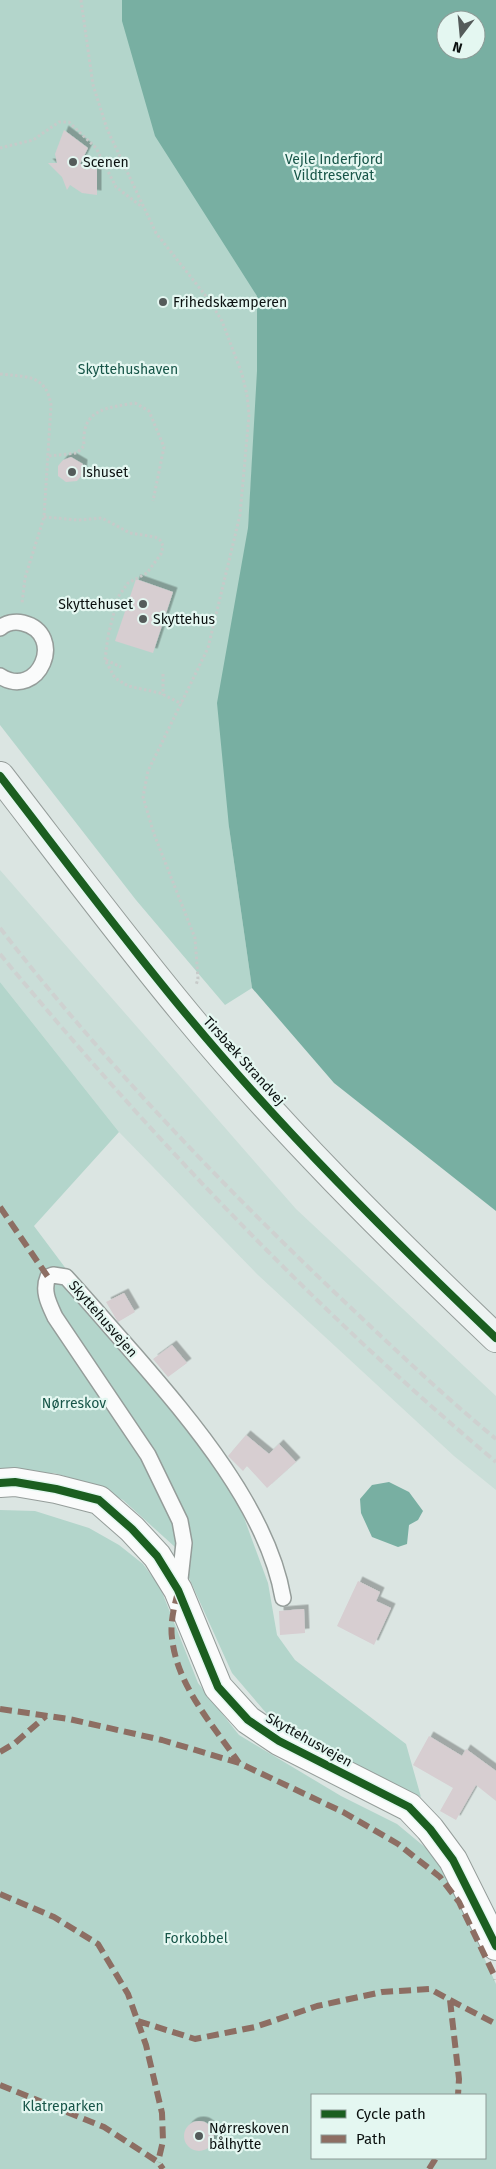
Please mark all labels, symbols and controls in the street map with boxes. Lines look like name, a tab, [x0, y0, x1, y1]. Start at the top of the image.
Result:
north arrow	[436, 10, 486, 60]
text: N	[451, 38, 464, 56]
park label: Vejle Inderfjord Vildtreservat	[285, 151, 383, 184]
place label: Scenen	[83, 154, 129, 171]
marker: Scenen	[67, 156, 79, 168]
place label: Frihedskæmperen	[173, 294, 287, 311]
marker: Frihedskæmperen	[157, 296, 169, 308]
park label: Skyttehushaven	[78, 361, 178, 378]
place label: Ishuset	[82, 464, 129, 481]
marker: Ishuset	[66, 466, 78, 478]
place label: Skyttehuset	[58, 596, 134, 613]
marker: Skyttehuset	[137, 598, 149, 610]
place label: Skyttehus	[153, 611, 216, 628]
marker: Skyttehus	[137, 613, 149, 625]
street label: Tirsbæk Strandvej	[200, 1013, 288, 1109]
street label: Skyttehusvejen	[65, 1277, 141, 1361]
park label: Nørreskov	[42, 1395, 106, 1412]
street label: Skyttehusvejen	[263, 1709, 355, 1771]
park label: Forkobbel	[164, 1930, 228, 1947]
legend	[311, 2094, 486, 2159]
park label: Klatreparken	[22, 2098, 104, 2115]
text: Cycle path	[356, 2105, 426, 2123]
place label: Nørreskoven bålhytte	[209, 2120, 289, 2153]
marker: Nørreskoven bålhytte	[193, 2130, 205, 2142]
text: Path	[356, 2130, 386, 2148]

